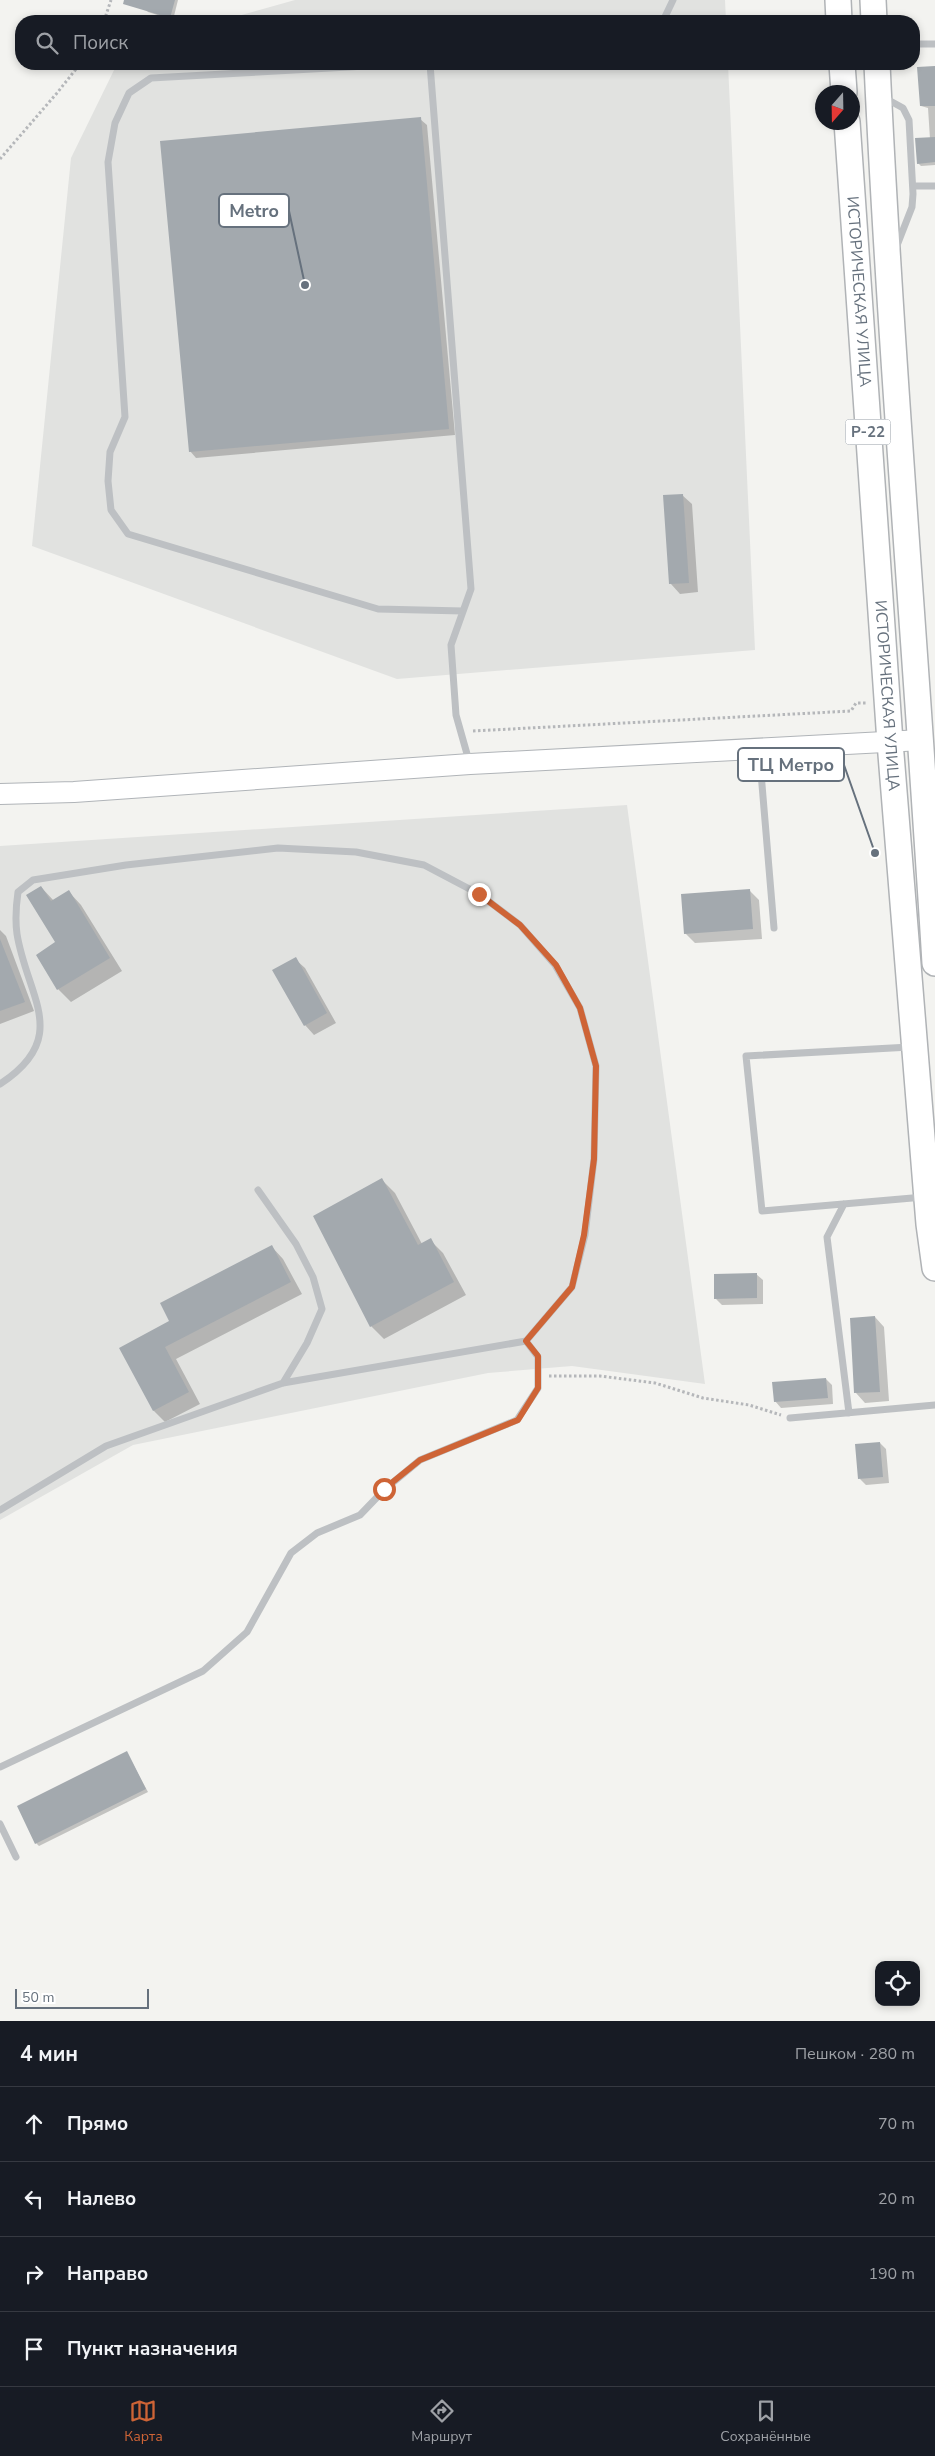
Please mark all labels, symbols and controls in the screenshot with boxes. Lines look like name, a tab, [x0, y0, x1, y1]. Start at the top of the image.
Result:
search box	[15, 15, 920, 70]
icon: search	[33, 29, 61, 57]
text: Поиск	[73, 30, 128, 56]
north arrow	[815, 85, 860, 130]
callout: Metro	[219, 194, 289, 227]
street label: ИСТОРИЧЕСКАЯ УЛИЦА	[841, 195, 876, 388]
text: Metro	[229, 199, 279, 223]
road number: Р-22	[846, 420, 890, 444]
street label: ИСТОРИЧЕСКАЯ УЛИЦА	[869, 599, 905, 792]
callout: ТЦ Метро	[738, 748, 844, 781]
text: ТЦ Метро	[748, 753, 834, 777]
route end	[468, 883, 491, 906]
route start	[373, 1478, 396, 1501]
map controls	[875, 1961, 920, 2006]
button: locate	[875, 1961, 920, 2006]
scale bar	[15, 1986, 149, 2009]
text: 50 m	[22, 1988, 54, 2007]
text: 4 мин	[20, 2040, 78, 2068]
text: Пешком · 280 m	[795, 2043, 915, 2065]
icon: ahead	[20, 2110, 48, 2138]
text: Прямо	[67, 2111, 128, 2137]
text: 70 m	[878, 2113, 915, 2135]
icon: left	[20, 2185, 48, 2213]
text: Налево	[67, 2186, 136, 2212]
text: 20 m	[878, 2188, 915, 2210]
icon: right	[20, 2260, 48, 2288]
text: Направо	[67, 2261, 148, 2287]
text: 190 m	[868, 2263, 915, 2285]
icon: arrive	[20, 2335, 48, 2363]
text: Пункт назначения	[67, 2336, 238, 2362]
tab: Карта	[124, 2397, 163, 2446]
tab: Маршрут	[411, 2397, 472, 2446]
tab: Сохранённые	[720, 2397, 811, 2446]

